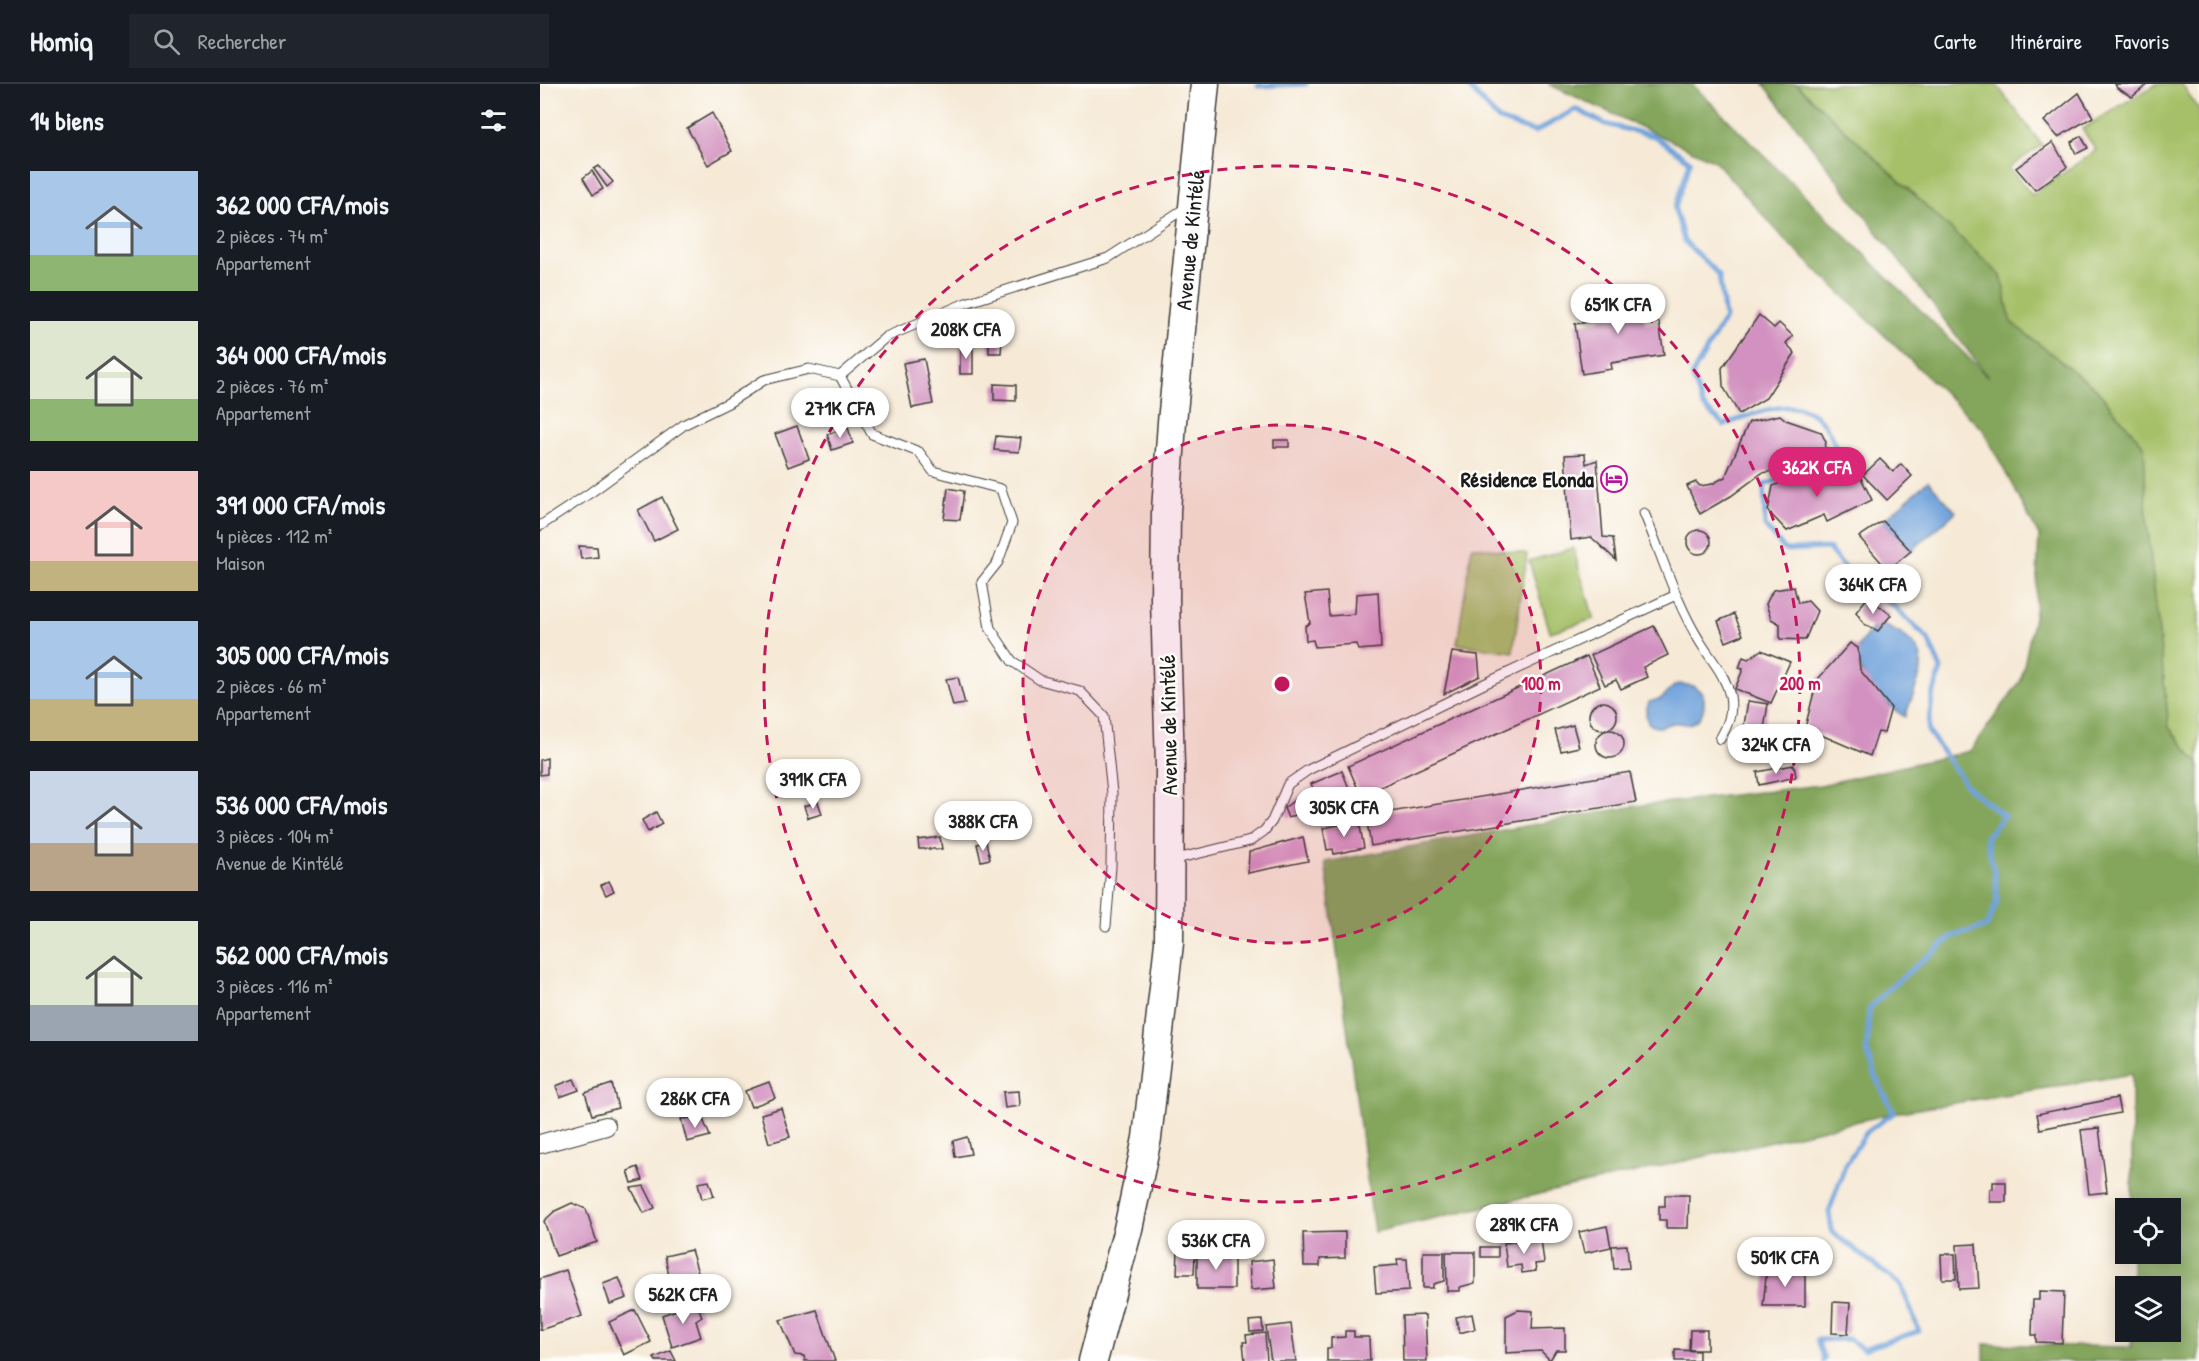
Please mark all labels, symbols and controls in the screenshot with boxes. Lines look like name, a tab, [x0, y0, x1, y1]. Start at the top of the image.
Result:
search box	[129, 14, 549, 68]
text: Homiq	[30, 22, 93, 60]
icon: search	[150, 25, 183, 58]
text: Rechercher	[198, 26, 286, 56]
text: Carte	[1934, 27, 1977, 56]
text: Itinéraire	[2010, 27, 2082, 56]
text: Favoris	[2115, 27, 2169, 56]
text: 14 biens	[30, 103, 104, 138]
icon: filters	[477, 104, 510, 137]
street label: Avenue de Kintélé	[1168, 168, 1212, 311]
text: 362 000 CFA/mois	[216, 187, 389, 222]
icon: home	[78, 195, 150, 267]
text: 2 pièces · 74 m²	[216, 222, 328, 249]
text: Appartement	[216, 249, 311, 276]
pin: 651K CFA	[1556, 284, 1680, 335]
text: 651K CFA	[1585, 290, 1651, 317]
pin: 208K CFA	[904, 309, 1028, 360]
text: 208K CFA	[931, 315, 1001, 342]
text: 364 000 CFA/mois	[216, 337, 386, 372]
icon: home	[78, 345, 150, 417]
text: 2 pièces · 76 m²	[216, 372, 328, 399]
pin: 271K CFA	[778, 388, 902, 439]
text: 271K CFA	[805, 394, 875, 421]
text: Appartement	[216, 399, 311, 426]
pin: 362K CFA	[1755, 447, 1879, 498]
text: 362K CFA	[1782, 453, 1852, 480]
place label: Résidence Elonda	[1461, 464, 1594, 494]
hotel icon: Résidence Elonda	[1599, 464, 1629, 494]
text: 391 000 CFA/mois	[216, 487, 385, 522]
icon: home	[78, 495, 150, 567]
text: 4 pièces · 112 m²	[216, 522, 332, 549]
text: Maison	[216, 549, 265, 576]
pin: 364K CFA	[1811, 564, 1935, 615]
text: 364K CFA	[1839, 570, 1907, 597]
text: 305 000 CFA/mois	[216, 637, 389, 672]
icon: home	[78, 645, 150, 717]
street label: Avenue de Kintélé	[1152, 654, 1184, 796]
text: 100 m	[1521, 671, 1561, 696]
text: 200 m	[1780, 671, 1820, 696]
text: 2 pièces · 66 m²	[216, 672, 326, 699]
centre of rings	[1272, 674, 1292, 694]
text: Appartement	[216, 699, 311, 726]
pin: 324K CFA	[1714, 724, 1838, 775]
text: 324K CFA	[1741, 730, 1811, 757]
pin: 391K CFA	[751, 759, 875, 810]
text: 391K CFA	[780, 765, 846, 792]
text: 536 000 CFA/mois	[216, 787, 388, 822]
pin: 305K CFA	[1282, 787, 1406, 838]
text: 305K CFA	[1309, 793, 1379, 820]
icon: home	[78, 795, 150, 867]
pin: 388K CFA	[921, 801, 1045, 852]
text: 388K CFA	[948, 807, 1018, 834]
text: 3 pièces · 104 m²	[216, 822, 334, 849]
text: Avenue de Kintélé	[216, 849, 344, 876]
text: 562 000 CFA/mois	[216, 937, 388, 972]
icon: home	[78, 945, 150, 1017]
text: 3 pièces · 116 m²	[216, 972, 332, 999]
text: Appartement	[216, 999, 311, 1026]
pin: 286K CFA	[633, 1078, 757, 1129]
text: 286K CFA	[660, 1084, 730, 1111]
map controls	[2115, 1198, 2181, 1342]
button: locate	[2115, 1198, 2181, 1264]
pin: 289K CFA	[1462, 1204, 1586, 1255]
text: 289K CFA	[1490, 1210, 1558, 1237]
pin: 536K CFA	[1154, 1220, 1278, 1271]
text: 536K CFA	[1182, 1226, 1250, 1253]
pin: 501K CFA	[1723, 1237, 1847, 1288]
text: 501K CFA	[1751, 1243, 1819, 1270]
pin: 562K CFA	[621, 1274, 745, 1325]
button: layers	[2115, 1276, 2181, 1342]
text: 562K CFA	[648, 1280, 718, 1307]

